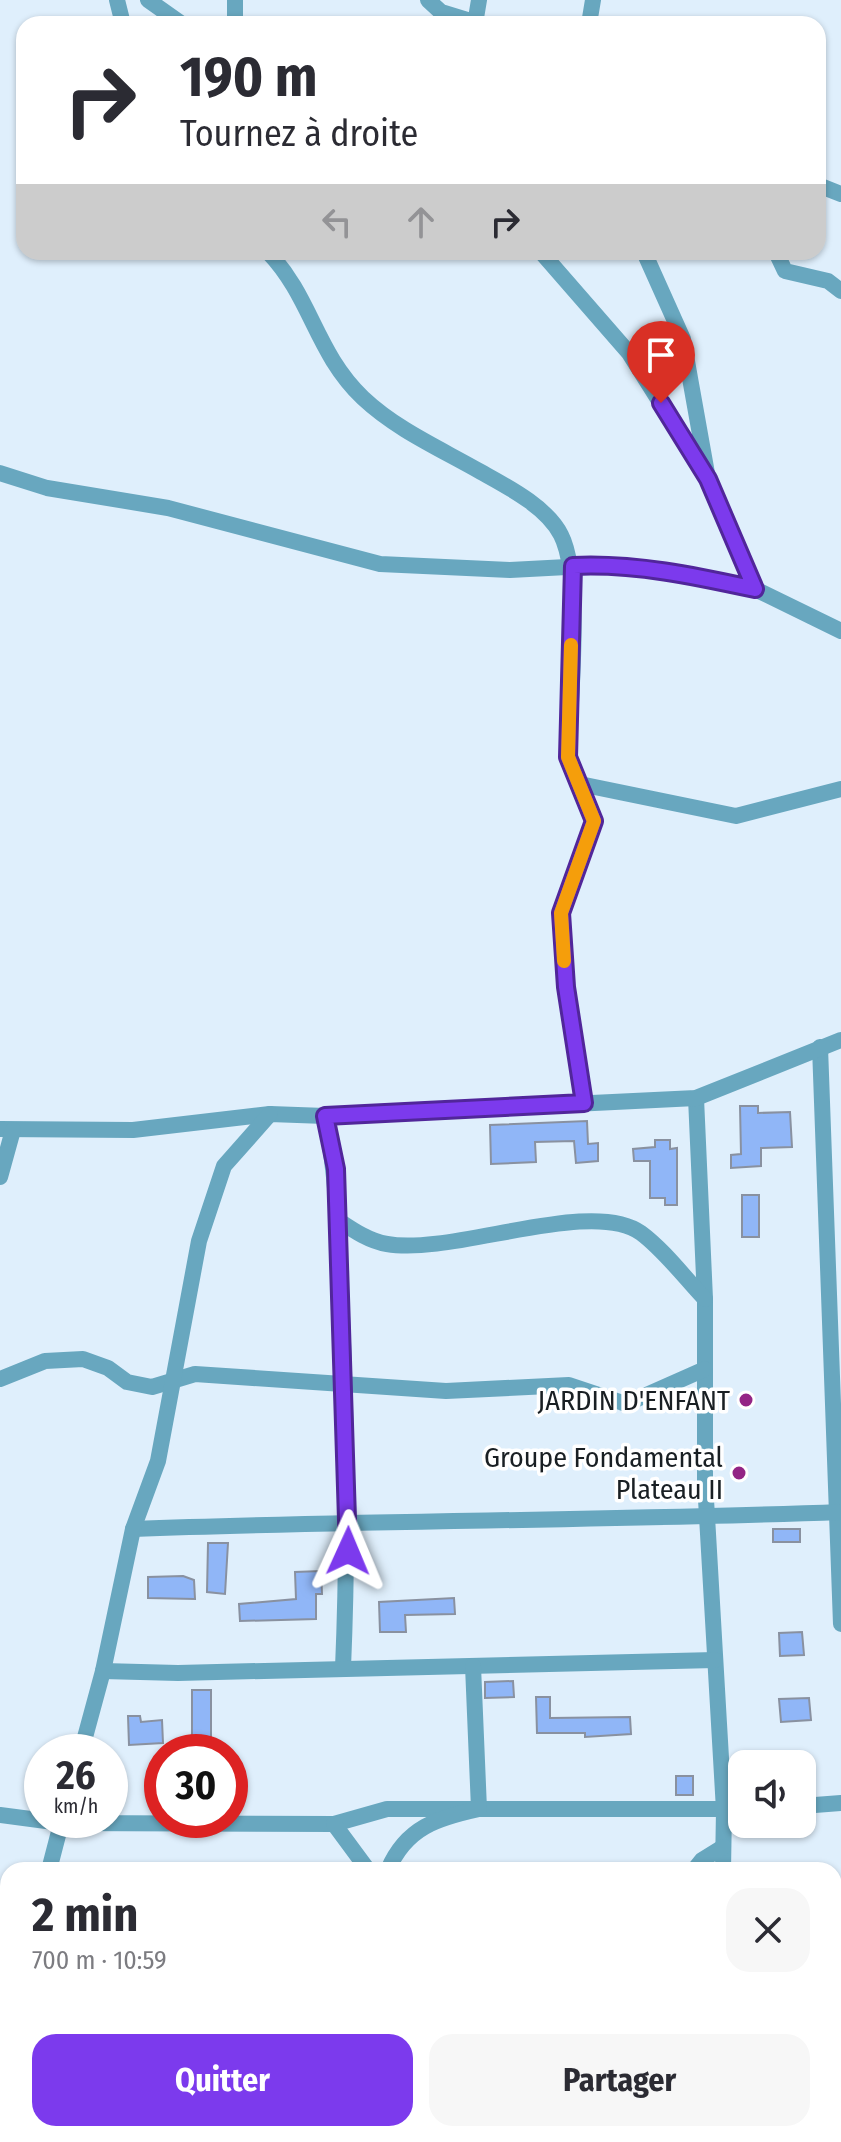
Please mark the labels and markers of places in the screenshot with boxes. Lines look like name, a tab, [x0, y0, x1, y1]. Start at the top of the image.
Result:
pin	[627, 321, 695, 403]
place label: JARDIN D'ENFANT	[538, 1384, 730, 1417]
marker: JARDIN D'ENFANT	[737, 1391, 755, 1409]
place label: Groupe Fondamental Plateau II	[484, 1441, 723, 1506]
marker: Groupe Fondamental Plateau II	[730, 1464, 748, 1482]

